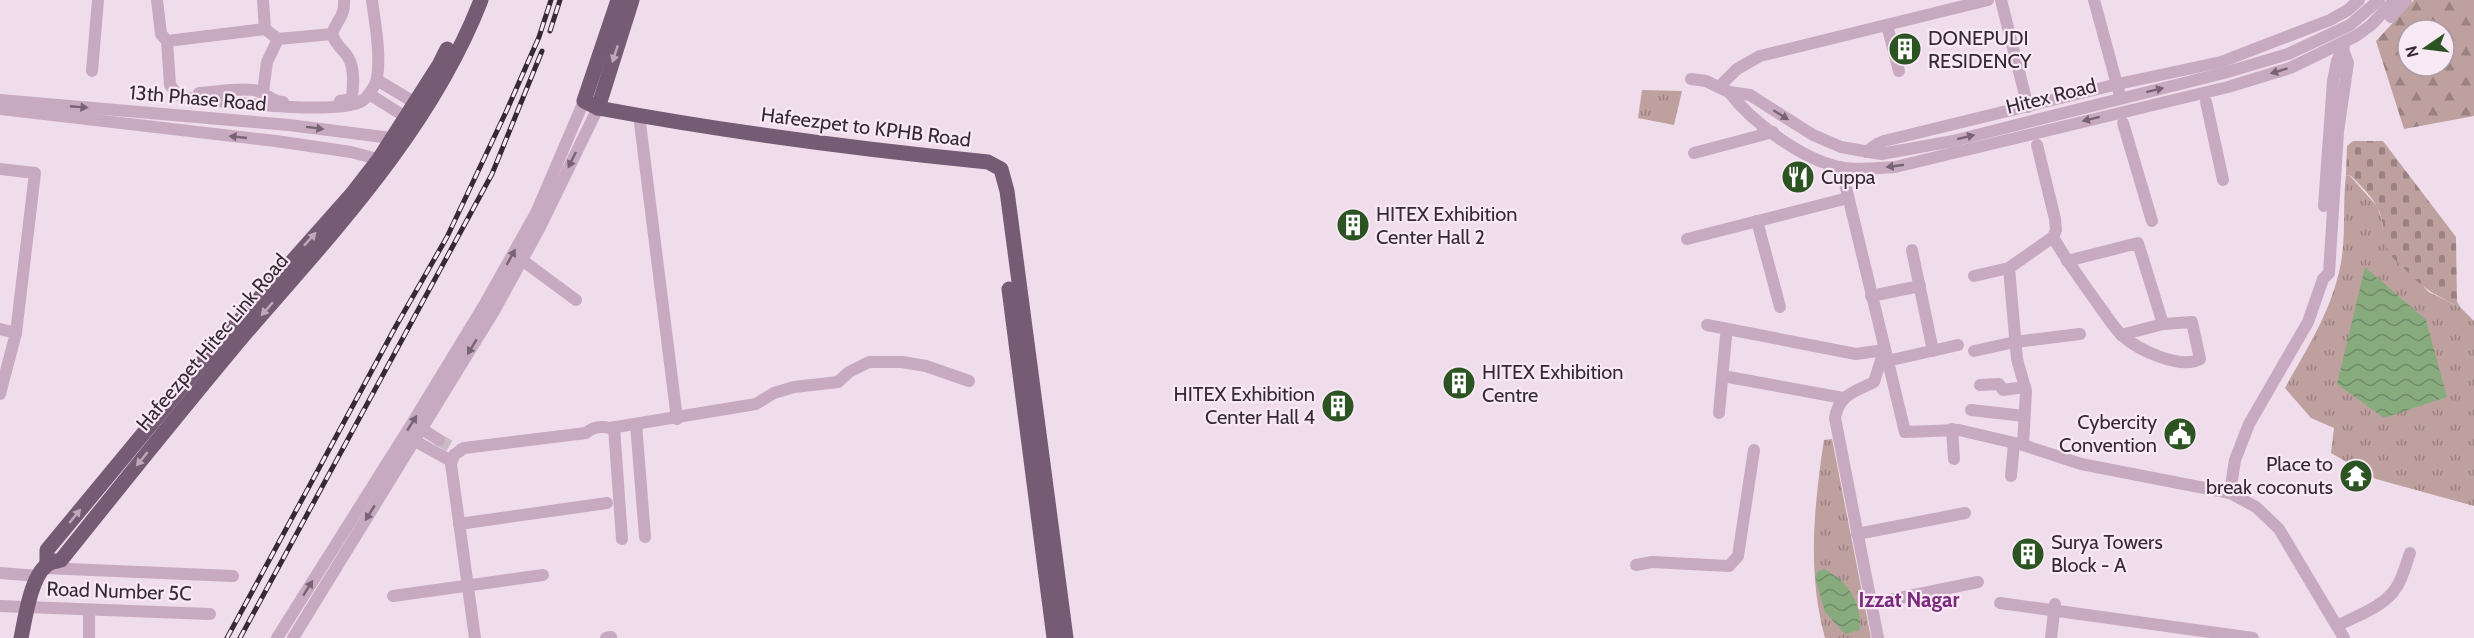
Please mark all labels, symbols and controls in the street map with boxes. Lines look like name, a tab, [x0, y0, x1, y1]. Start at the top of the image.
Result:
north arrow	[2396, 18, 2456, 78]
place label: DONEPUDI RESIDENCY	[1928, 26, 2032, 73]
building icon: DONEPUDI RESIDENCY	[1887, 31, 1923, 67]
text: N	[2401, 44, 2423, 59]
one-way arrow	[610, 45, 619, 63]
one-way arrow	[2270, 67, 2288, 76]
street label: Hitex Road	[2003, 73, 2099, 119]
street label: 13th Phase Road	[128, 80, 268, 116]
one-way arrow	[2146, 85, 2164, 95]
one-way arrow	[70, 102, 89, 112]
street label: Hafeezpet to KPHB Road	[760, 102, 972, 152]
one-way arrow	[1773, 109, 1789, 121]
one-way arrow	[2081, 115, 2100, 125]
one-way arrow	[306, 123, 325, 133]
one-way arrow	[229, 132, 248, 142]
one-way arrow	[1957, 132, 1975, 142]
one-way arrow	[568, 152, 577, 169]
restaurant icon: Cuppa	[1780, 159, 1816, 195]
one-way arrow	[1886, 162, 1905, 171]
place label: Cuppa	[1821, 165, 1876, 189]
place label: HITEX Exhibition Center Hall 2	[1376, 202, 1517, 249]
building icon: HITEX Exhibition Center Hall 2	[1335, 207, 1371, 243]
one-way arrow	[303, 233, 317, 247]
street label: Hafeezpet Hitec Link Road	[131, 249, 293, 435]
one-way arrow	[505, 249, 515, 266]
one-way arrow	[261, 301, 274, 316]
one-way arrow	[467, 339, 478, 355]
place label: HITEX Exhibition Centre	[1482, 360, 1623, 407]
building icon: HITEX Exhibition Centre	[1441, 365, 1477, 401]
place label: HITEX Exhibition Center Hall 4	[1174, 382, 1315, 429]
building icon: HITEX Exhibition Center Hall 4	[1320, 388, 1356, 424]
place label: Cybercity Convention	[2059, 410, 2157, 457]
one-way arrow	[407, 415, 418, 432]
public building icon: Cybercity Convention	[2162, 416, 2198, 452]
one-way arrow	[136, 452, 149, 467]
place label: Place to break coconuts	[2206, 452, 2333, 499]
temple icon: Place to break coconuts	[2338, 458, 2374, 494]
one-way arrow	[365, 505, 376, 521]
one-way arrow	[69, 508, 82, 524]
place label: Surya Towers Block - A	[2051, 530, 2163, 577]
building icon: Surya Towers Block - A	[2010, 536, 2046, 572]
street label: Road Number 5C	[46, 576, 192, 606]
one-way arrow	[303, 580, 314, 596]
district label: Izzat Nagar	[1859, 587, 1959, 612]

